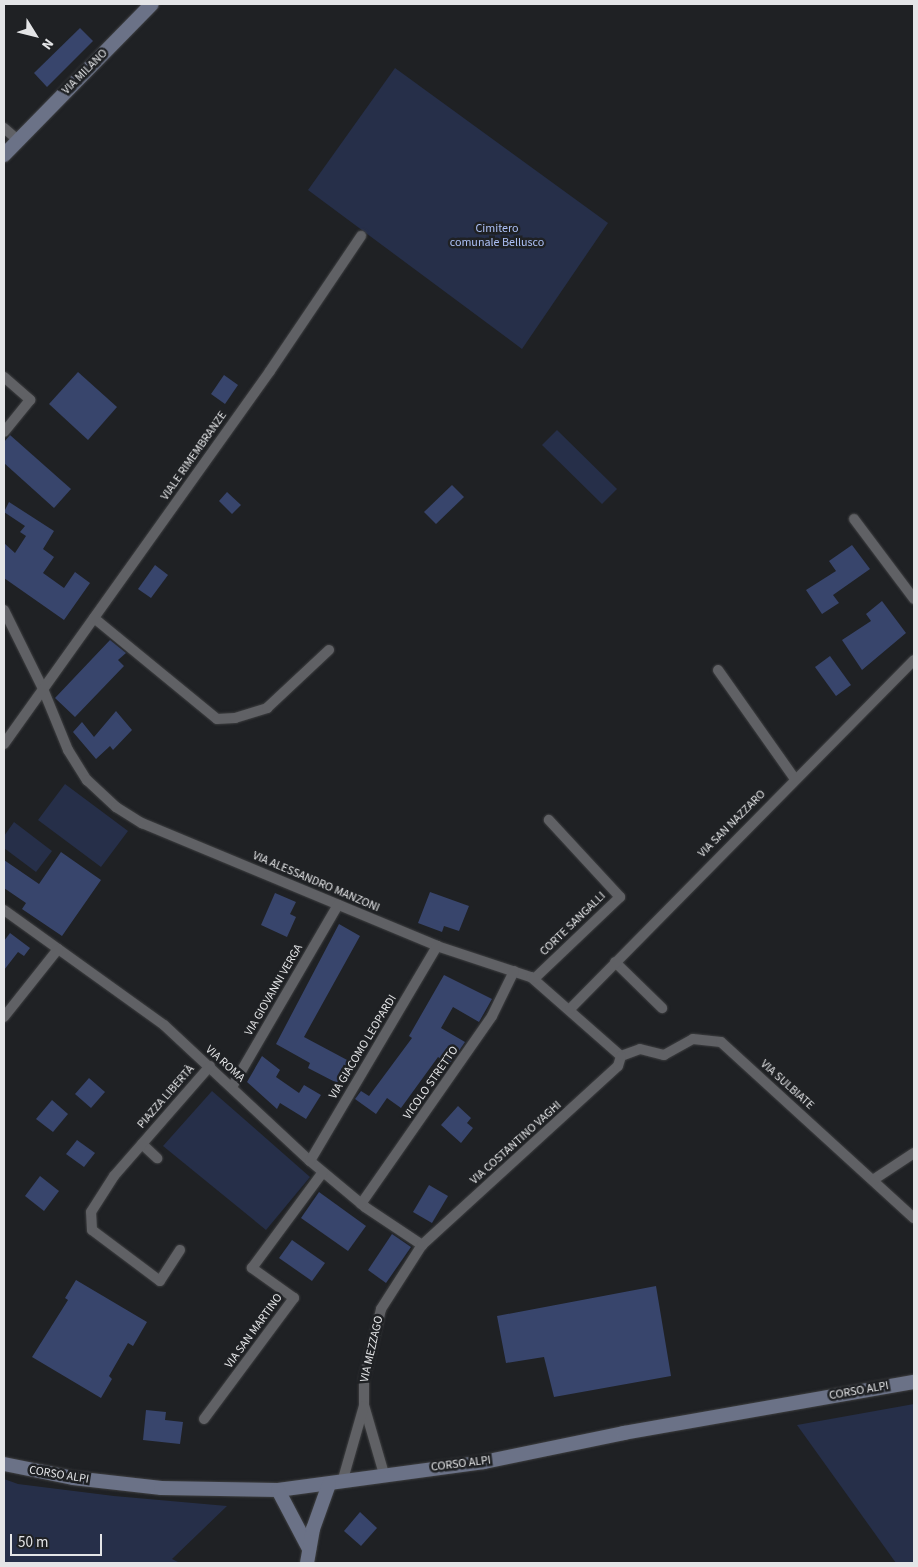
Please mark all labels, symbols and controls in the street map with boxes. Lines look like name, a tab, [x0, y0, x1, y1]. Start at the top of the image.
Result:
north arrow	[10, 10, 60, 60]
text: N	[36, 34, 58, 53]
street label: VIA MILANO	[59, 46, 111, 98]
park label: Cimitero comunale Bellusco	[450, 222, 544, 250]
street label: VIALE RIMEMBRANZE	[158, 409, 230, 503]
street label: VIA SAN NAZZARO	[695, 787, 769, 861]
street label: VIA ALESSANDRO MANZONI	[250, 849, 382, 915]
street label: CORTE SANGALLI	[537, 889, 609, 959]
street label: VIA GIOVANNI VERGA	[242, 942, 306, 1038]
street label: VIA GIACOMO LEOPARDI	[326, 992, 400, 1102]
street label: VIA ROMA	[202, 1042, 248, 1086]
street label: VICOLO STRETTO	[400, 1044, 462, 1122]
street label: VIA SULBIATE	[757, 1057, 817, 1113]
street label: PIAZZA LIBERTÀ	[134, 1062, 198, 1132]
street label: VIA COSTANTINO VAGHI	[467, 1098, 565, 1188]
street label: VIA SAN MARTINO	[222, 1291, 286, 1371]
street label: VIA MEZZAGO	[357, 1314, 387, 1384]
street label: CORSO ALPI	[828, 1379, 890, 1403]
street label: CORSO ALPI	[430, 1453, 492, 1475]
street label: CORSO ALPI	[28, 1463, 90, 1487]
scale bar	[12, 1524, 105, 1556]
text: 50 m	[18, 1532, 48, 1553]

